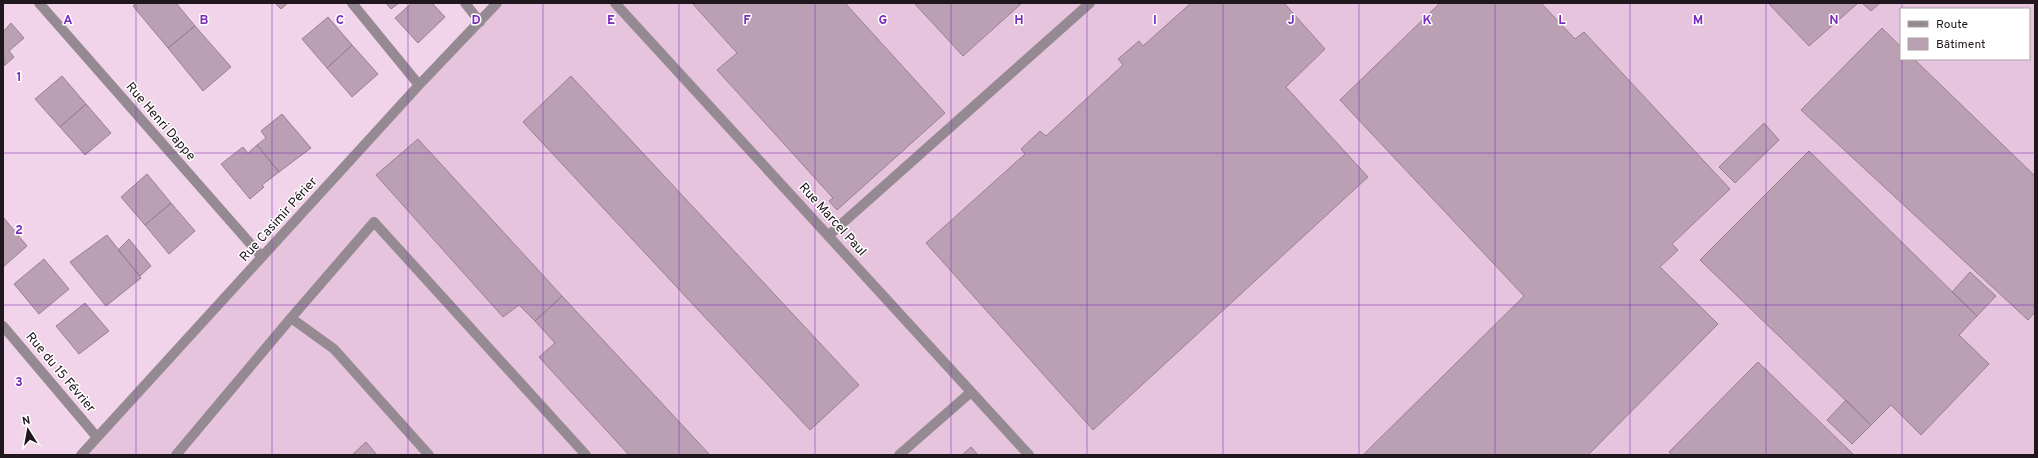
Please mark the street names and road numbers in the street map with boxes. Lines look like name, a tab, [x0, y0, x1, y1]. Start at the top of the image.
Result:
street label: Rue Henri Dappe	[122, 80, 198, 164]
street label: Rue Casimir Périer	[237, 174, 321, 266]
street label: Rue Marcel Paul	[795, 180, 869, 260]
street label: Rue du 15 Février	[22, 330, 98, 416]

